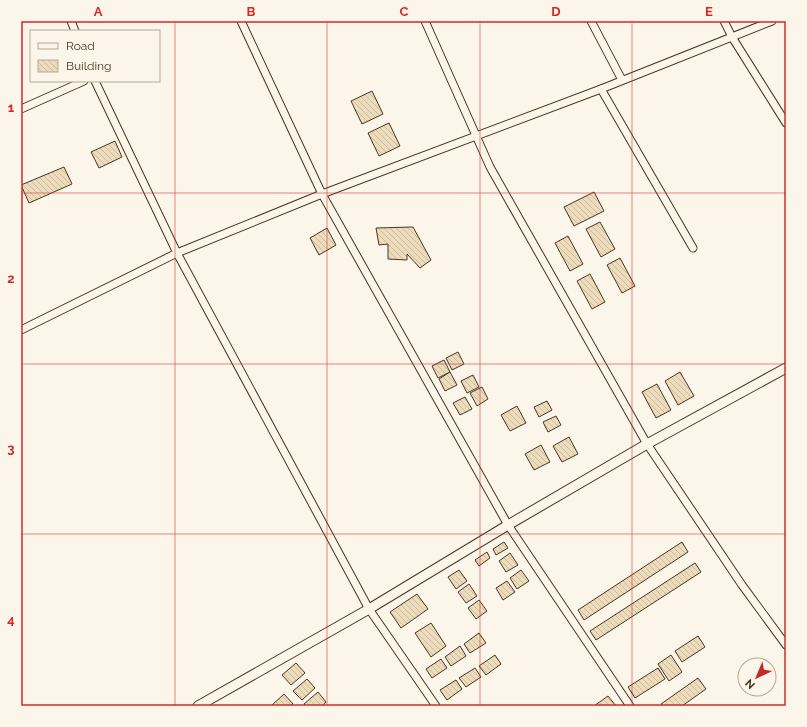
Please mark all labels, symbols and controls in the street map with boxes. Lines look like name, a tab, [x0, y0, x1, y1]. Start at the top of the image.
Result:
text: A	[94, 4, 103, 19]
text: B	[247, 4, 256, 19]
text: C	[400, 4, 409, 19]
text: D	[551, 4, 561, 19]
text: E	[705, 4, 713, 19]
legend	[30, 30, 160, 82]
text: Road	[66, 39, 95, 53]
text: Building	[66, 59, 112, 73]
text: 1	[8, 100, 15, 115]
text: 2	[7, 271, 15, 286]
text: 3	[7, 441, 15, 456]
text: 4	[7, 612, 15, 627]
north arrow	[737, 657, 777, 697]
text: N	[743, 676, 758, 691]

